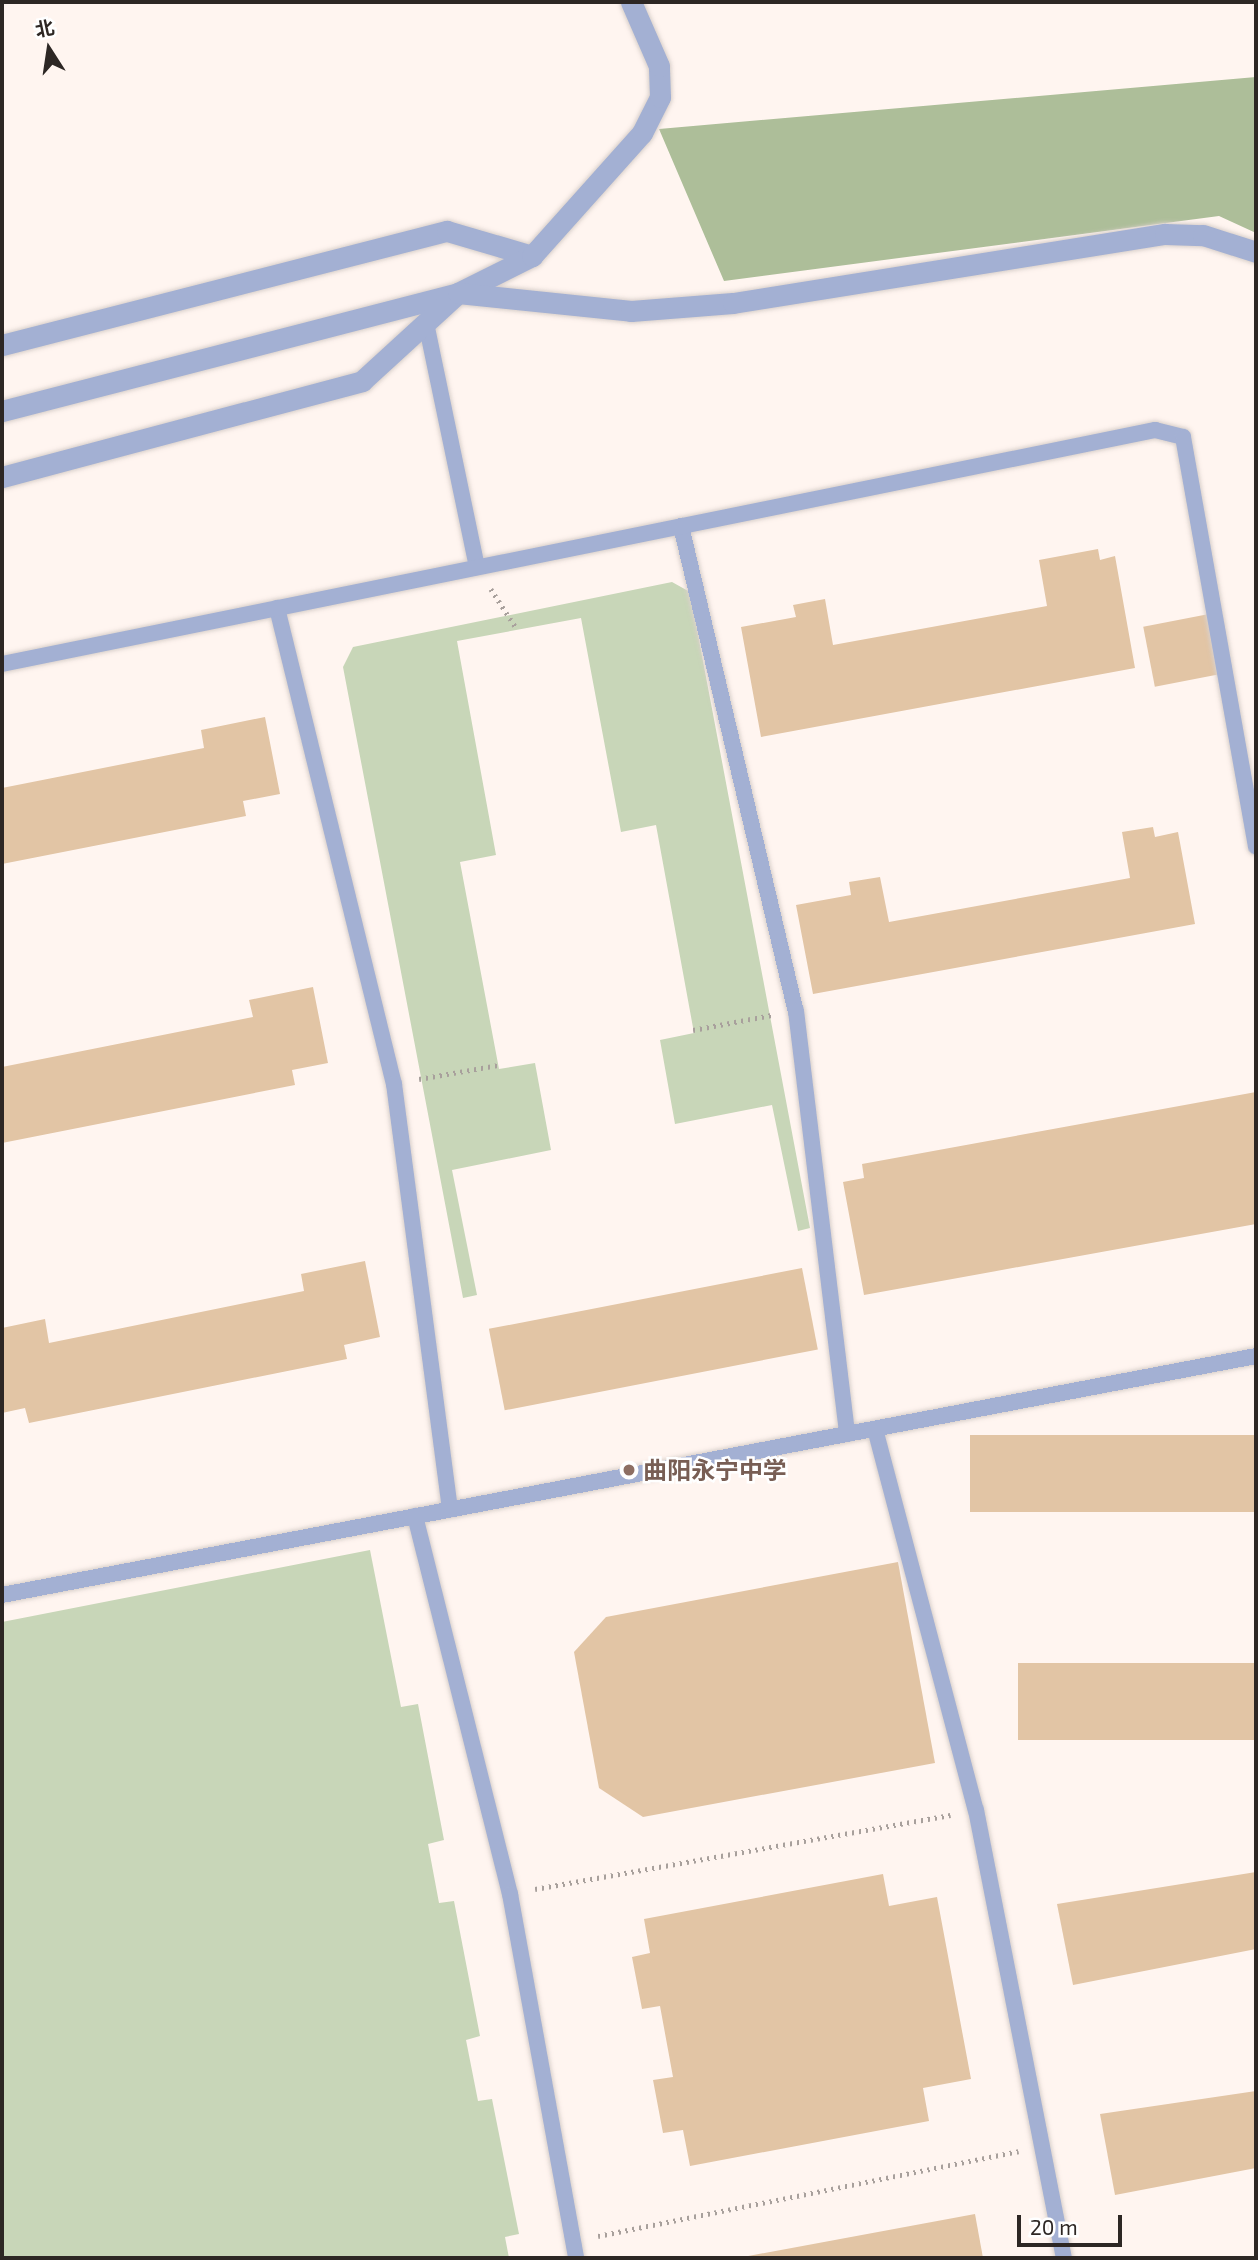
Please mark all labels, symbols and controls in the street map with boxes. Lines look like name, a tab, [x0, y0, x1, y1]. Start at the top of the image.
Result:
north arrow	[14, 14, 84, 84]
text: 北	[33, 15, 56, 41]
place label: 曲阳永宁中学	[643, 1456, 787, 1484]
marker: 曲阳永宁中学	[621, 1462, 637, 1478]
scale bar	[1020, 2200, 1125, 2244]
text: 20 m	[1030, 2214, 1078, 2239]

